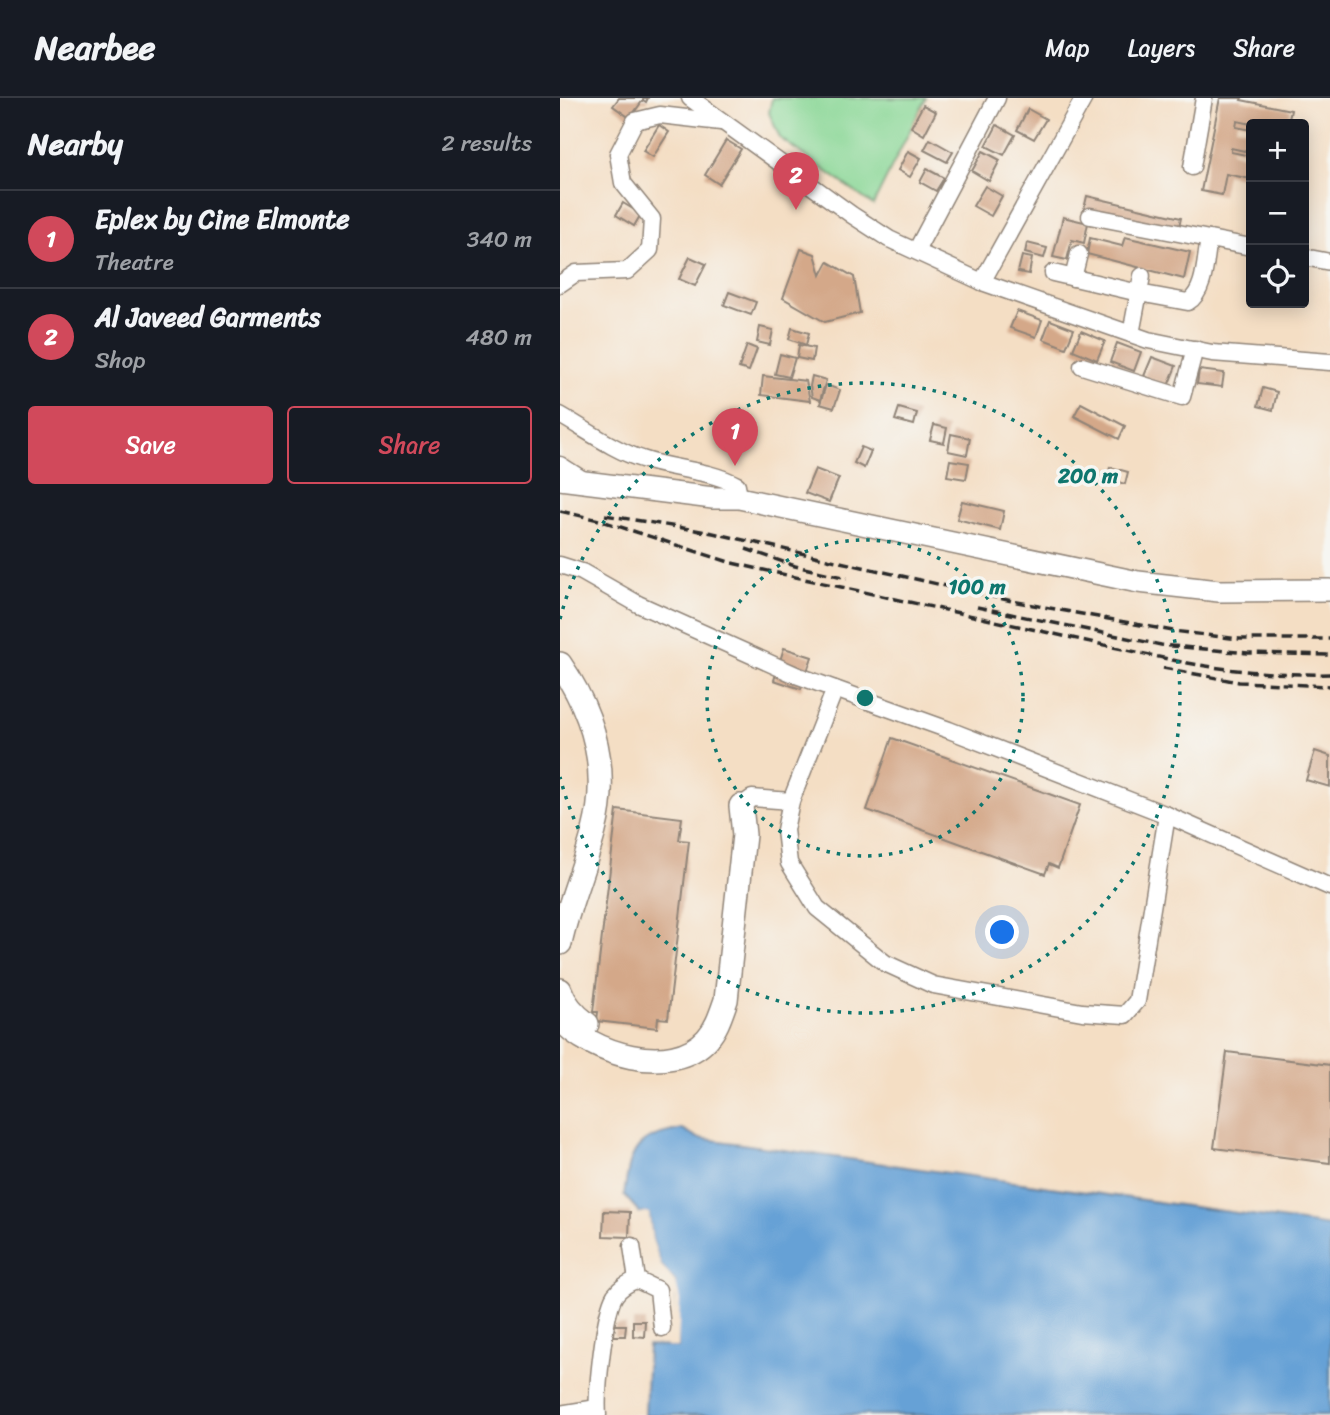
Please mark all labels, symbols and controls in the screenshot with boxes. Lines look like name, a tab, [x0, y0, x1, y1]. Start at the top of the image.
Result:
text: Nearbee	[35, 19, 155, 77]
text: Map	[1045, 27, 1090, 69]
text: Layers	[1128, 27, 1195, 69]
text: Share	[1233, 27, 1295, 69]
text: Nearby	[28, 117, 123, 171]
map controls	[1246, 119, 1309, 308]
button: +	[1246, 119, 1309, 182]
text: 2 results	[441, 123, 532, 164]
pin: 2	[773, 152, 819, 210]
button: −	[1246, 182, 1309, 245]
text: Eplex by Cine Elmonte	[95, 196, 350, 242]
text: 1	[46, 219, 56, 260]
text: 340 m	[467, 219, 532, 260]
text: Theatre	[95, 242, 174, 283]
button: locate	[1246, 245, 1309, 308]
text: Al Javeed Garments	[95, 294, 321, 340]
text: 2	[44, 317, 58, 358]
text: 480 m	[466, 317, 532, 358]
text: Shop	[95, 340, 145, 381]
button: Save	[28, 406, 273, 484]
button: Share	[287, 406, 532, 484]
pin: 1	[712, 408, 758, 466]
text: 200 m	[1057, 457, 1119, 495]
text: 100 m	[948, 568, 1006, 606]
centre of rings	[853, 686, 877, 710]
your location	[985, 915, 1019, 949]

